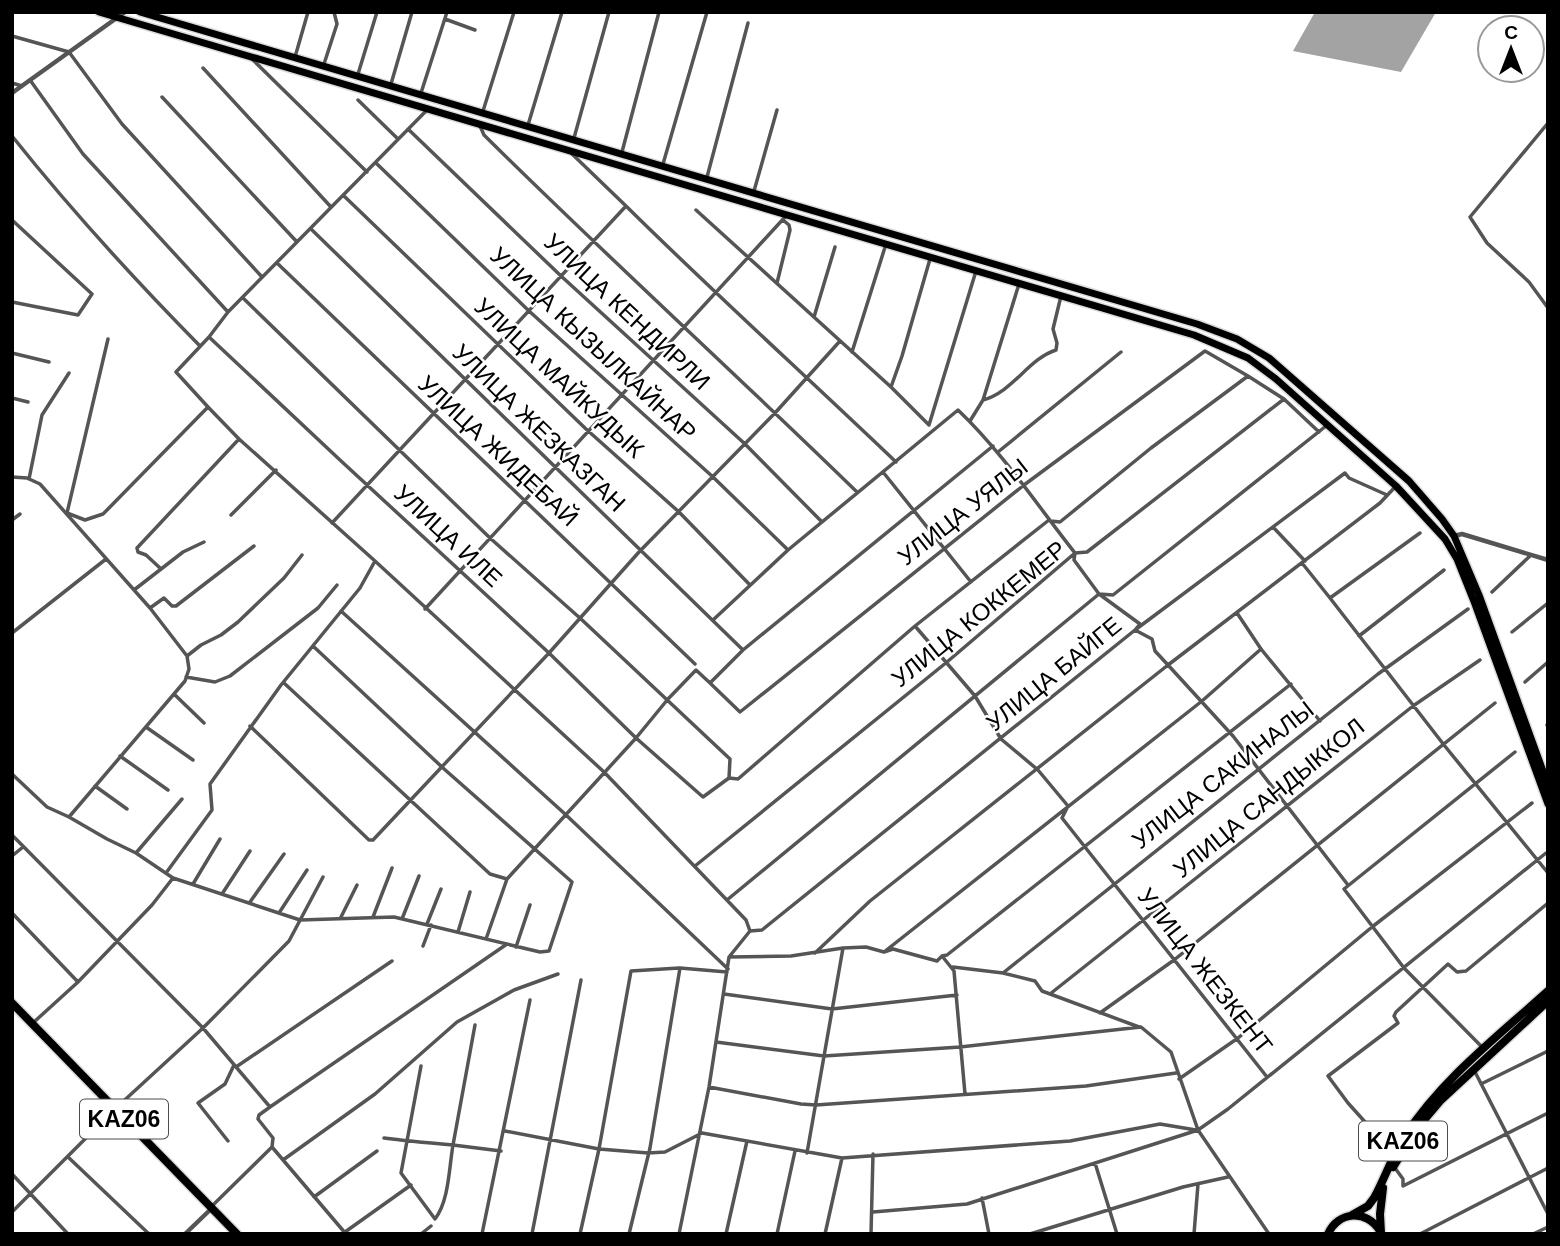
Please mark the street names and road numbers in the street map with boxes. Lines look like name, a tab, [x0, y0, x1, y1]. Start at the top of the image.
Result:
street label: УЛИЦА КЕНДИРЛИ	[539, 228, 716, 395]
street label: УЛИЦА КЫЗЫЛКАЙНАР	[485, 241, 702, 446]
street label: УЛИЦА МАЙКУДЫК	[469, 292, 649, 463]
street label: УЛИЦА ЖЕЗКАЗГАН	[448, 338, 631, 517]
street label: УЛИЦА ЖИДЕБАЙ	[413, 370, 584, 531]
street label: УЛИЦА УЯЛЫ	[893, 453, 1033, 571]
street label: УЛИЦА ИЛЕ	[389, 479, 508, 592]
street label: УЛИЦА КОККЕМЕР	[886, 535, 1071, 692]
street label: УЛИЦА БАЙГЕ	[981, 611, 1126, 736]
street label: УЛИЦА САКИНАЛЫ	[1127, 695, 1319, 854]
street label: УЛИЦА САНДЫККОЛ	[1168, 712, 1369, 883]
street label: УЛИЦА ЖЕЗКЕНТ	[1133, 883, 1278, 1059]
road number: KАZ06	[80, 1100, 168, 1138]
road number: KАZ06	[1359, 1122, 1447, 1160]

